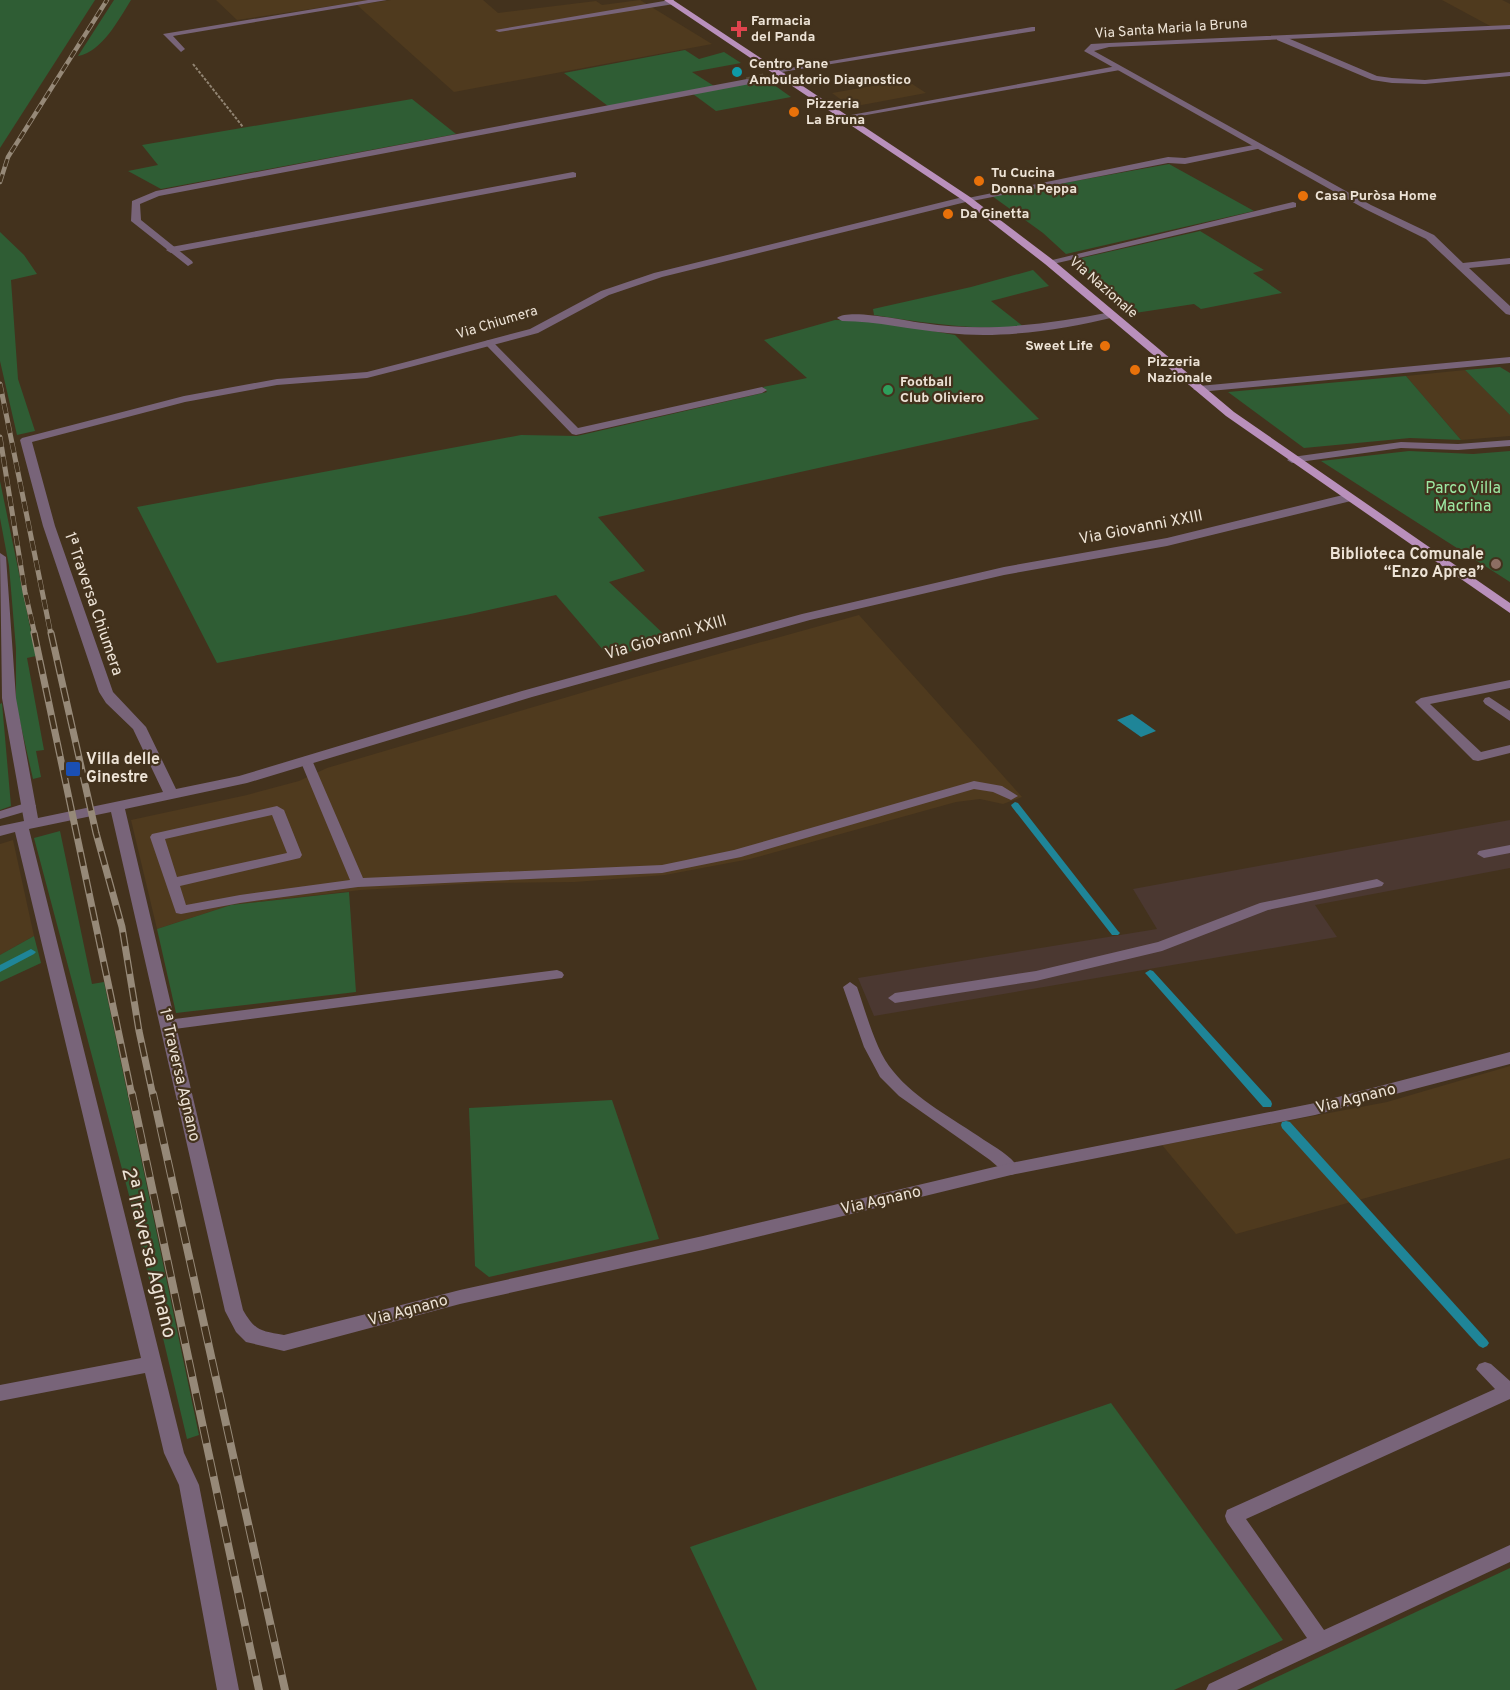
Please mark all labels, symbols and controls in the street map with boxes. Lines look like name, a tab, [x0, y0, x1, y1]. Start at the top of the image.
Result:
place label: Farmacia del Panda	[751, 13, 815, 46]
street label: Via Santa Maria la Bruna	[1094, 15, 1248, 43]
marker: Farmacia del Panda	[732, 22, 746, 36]
place label: Centro Pane Ambulatorio Diagnostico	[749, 56, 911, 89]
marker: Centro Pane Ambulatorio Diagnostico	[730, 65, 744, 79]
place label: Pizzeria La Bruna	[806, 96, 865, 129]
marker: Pizzeria La Bruna	[787, 105, 801, 119]
place label: Tu Cucina Donna Peppa	[991, 165, 1077, 198]
marker: Tu Cucina Donna Peppa	[972, 174, 986, 188]
place label: Casa Puròsa Home	[1315, 188, 1437, 205]
marker: Casa Puròsa Home	[1296, 189, 1310, 203]
place label: Da Ginetta	[960, 206, 1029, 223]
marker: Da Ginetta	[941, 207, 955, 221]
street label: Via Nazionale	[1065, 254, 1141, 322]
street label: Via Chiumera	[454, 303, 540, 343]
place label: Sweet Life	[1025, 338, 1093, 355]
marker: Sweet Life	[1098, 339, 1112, 353]
place label: Pizzeria Nazionale	[1147, 354, 1212, 387]
marker: Pizzeria Nazionale	[1128, 363, 1142, 377]
place label: Football Club Oliviero	[900, 374, 984, 407]
marker: Football Club Oliviero	[881, 383, 895, 397]
park label: Parco Villa Macrina	[1425, 479, 1501, 517]
street label: Via Giovanni XXIII	[1077, 506, 1205, 550]
street label: 1ª Traversa Chiumera	[59, 530, 127, 678]
place label: Biblioteca Comunale “Enzo Aprea”	[1330, 545, 1484, 583]
marker: Biblioteca Comunale “Enzo Aprea”	[1489, 557, 1503, 571]
street label: Via Giovanni XXIII	[603, 611, 729, 665]
place label: Villa delle Ginestre	[86, 750, 160, 788]
marker: Villa delle Ginestre	[64, 760, 82, 778]
street label: 1ª Traversa Agnano	[154, 1006, 204, 1144]
street label: Via Agnano	[1314, 1079, 1398, 1119]
street label: 2ª Traversa Agnano	[114, 1165, 182, 1341]
street label: Via Agnano	[839, 1182, 923, 1220]
street label: Via Agnano	[366, 1291, 450, 1331]

